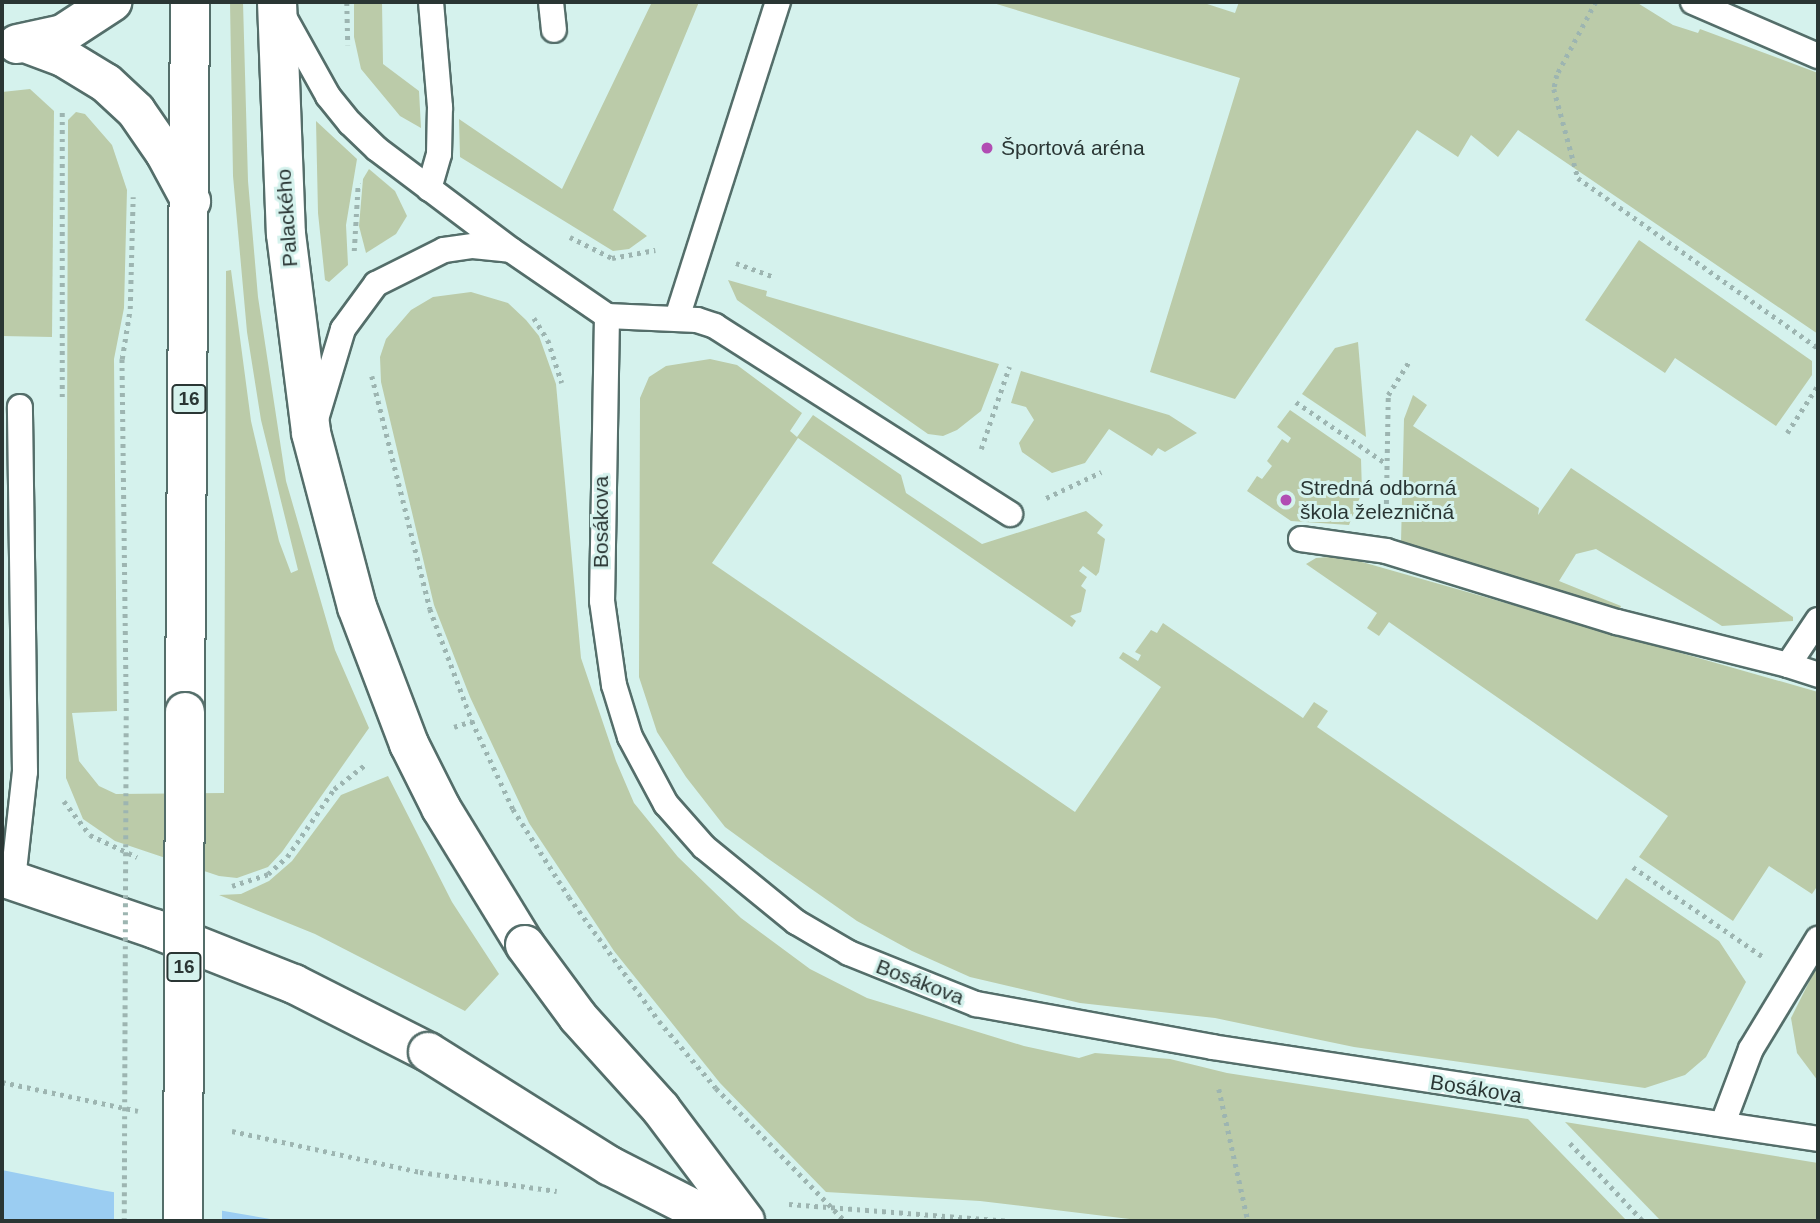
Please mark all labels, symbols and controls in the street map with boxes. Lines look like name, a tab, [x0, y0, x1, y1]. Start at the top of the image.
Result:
place label: Športová aréna	[1001, 135, 1145, 161]
marker: Športová aréna	[979, 140, 995, 156]
street label: Palackého	[271, 168, 303, 268]
road number: 16	[170, 384, 208, 414]
place label: Stredná odborná škola železničná	[1300, 475, 1456, 525]
street label: Bosákova	[588, 476, 614, 568]
marker: Stredná odborná škola železničná	[1278, 492, 1294, 508]
road number: 16	[165, 951, 203, 982]
street label: Bosákova	[872, 954, 968, 1010]
street label: Bosákova	[1428, 1069, 1524, 1109]

